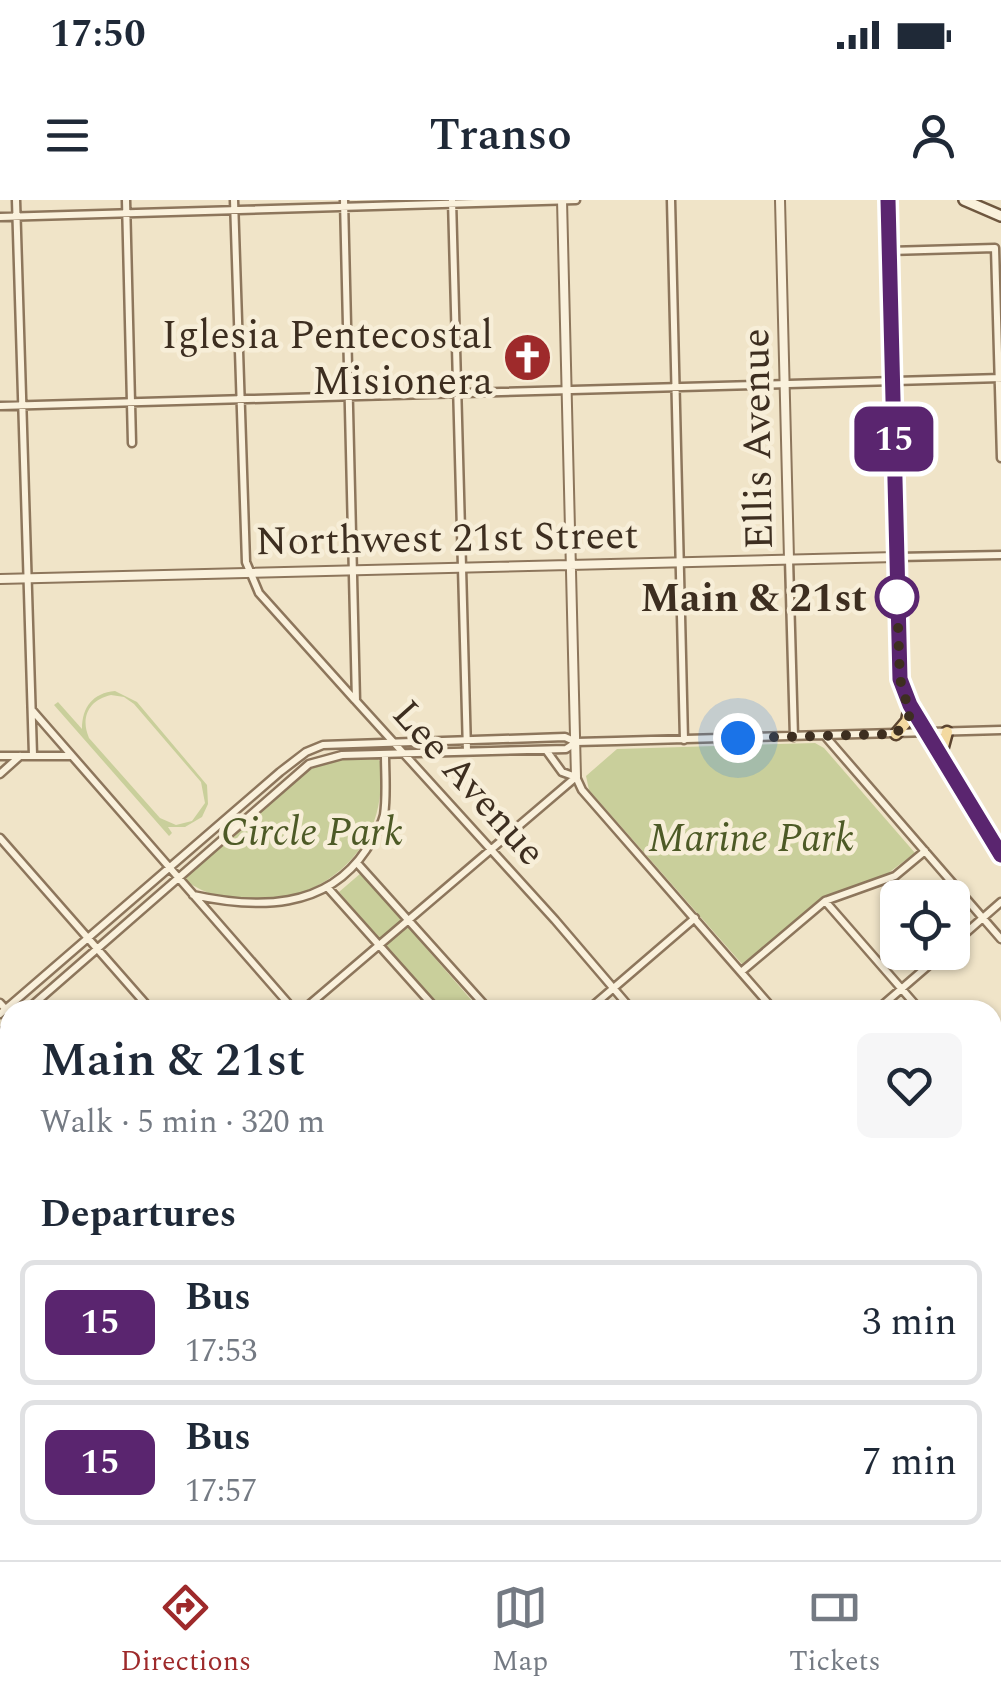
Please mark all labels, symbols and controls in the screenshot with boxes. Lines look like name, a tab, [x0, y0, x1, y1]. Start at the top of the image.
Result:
text: 17:50	[50, 6, 145, 64]
text: Transo	[429, 101, 572, 170]
icon: menu	[40, 108, 95, 163]
icon: person	[906, 108, 961, 163]
place label: Iglesia Pentecostal Misionera	[162, 306, 493, 413]
street label: Ellis Avenue	[726, 328, 791, 550]
church icon: Iglesia Pentecostal Misionera	[502, 331, 554, 383]
line badge: 15	[849, 406, 939, 472]
text: 15	[874, 413, 914, 466]
street label: Northwest 21st Street	[255, 506, 639, 573]
place label: Main & 21st	[640, 569, 867, 630]
marker: Main & 21st	[876, 576, 918, 618]
street label: Lee Avenue	[377, 687, 560, 881]
your location	[713, 713, 763, 763]
park label: Circle Park	[221, 803, 403, 864]
park label: Marine Park	[648, 809, 854, 870]
map controls	[880, 880, 970, 970]
button: locate	[880, 880, 970, 970]
text: Main & 21st	[40, 1024, 305, 1097]
button: heart	[857, 1033, 962, 1138]
text: Walk · 5 min · 320 m	[40, 1098, 325, 1147]
text: Departures	[40, 1186, 236, 1244]
text: Bus	[185, 1269, 251, 1327]
text: 3 min	[862, 1294, 957, 1352]
text: 15	[80, 1296, 120, 1349]
text: 17:53	[185, 1327, 257, 1376]
text: Bus	[185, 1409, 251, 1467]
text: 7 min	[862, 1434, 957, 1492]
text: 15	[80, 1436, 120, 1489]
text: 17:57	[185, 1467, 257, 1516]
tab: Directions	[120, 1580, 251, 1683]
tab: Map	[492, 1580, 548, 1683]
tab: Tickets	[789, 1580, 881, 1683]

